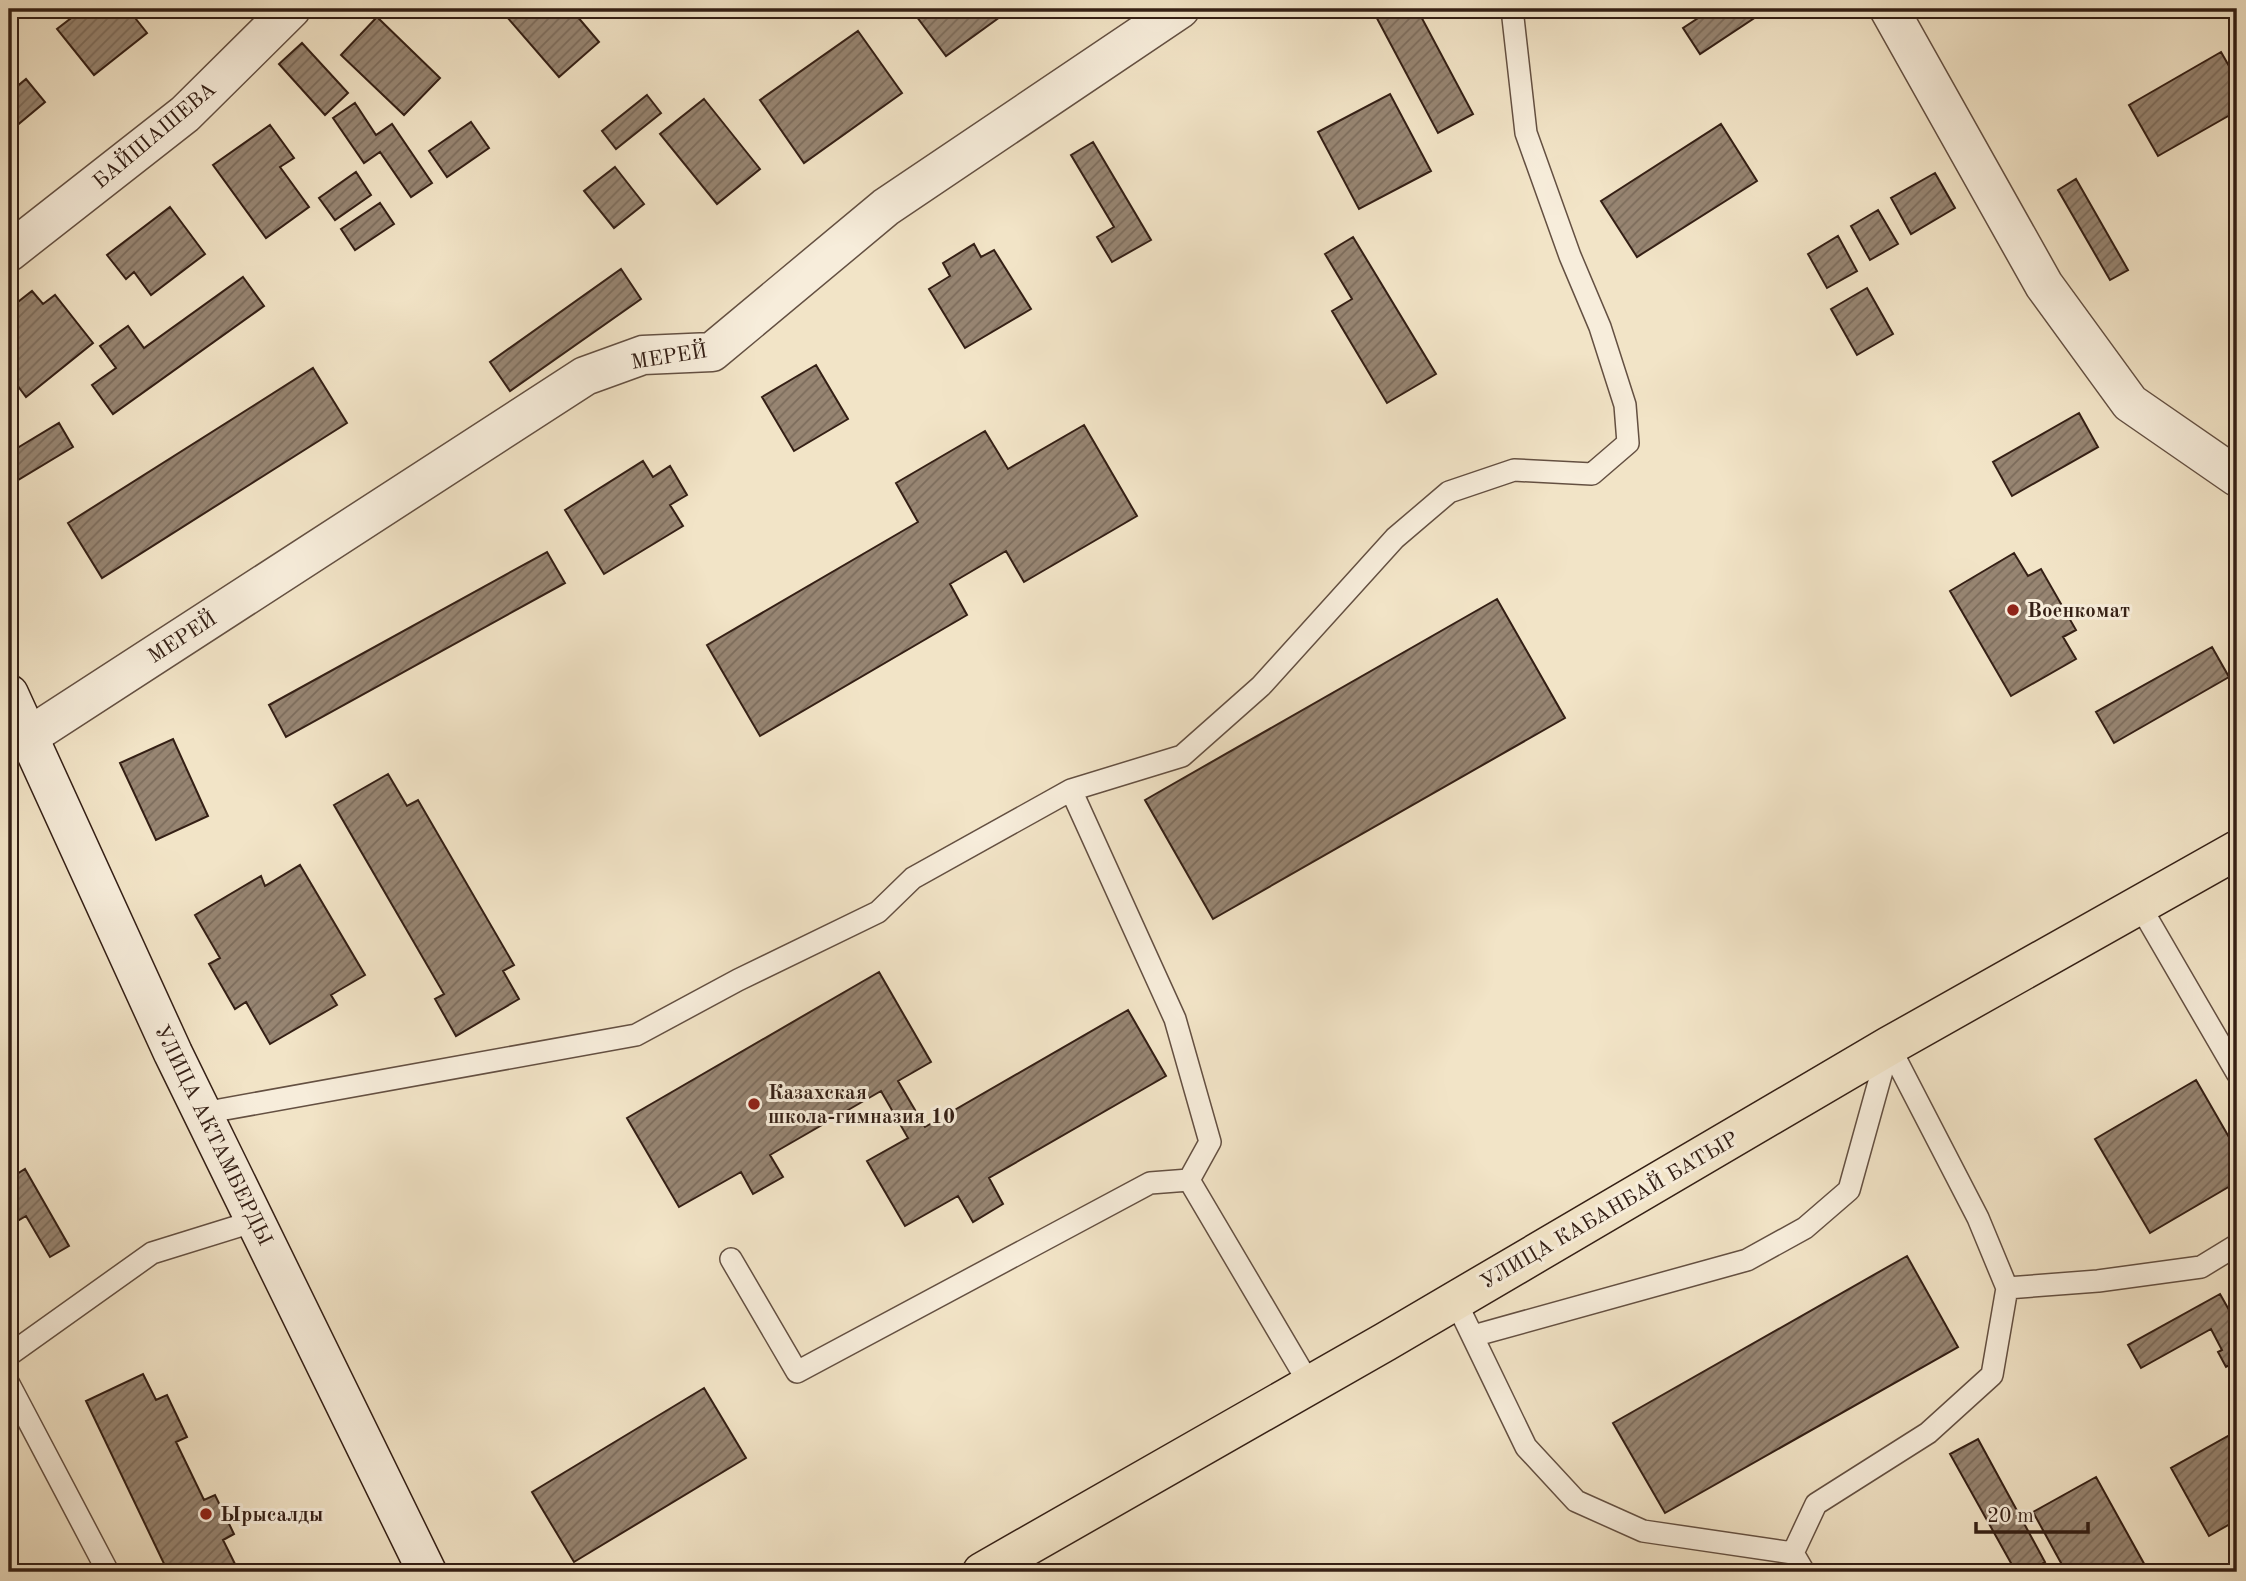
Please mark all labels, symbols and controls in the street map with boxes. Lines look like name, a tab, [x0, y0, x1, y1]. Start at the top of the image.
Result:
street label: БАЙШАШЕВА	[86, 75, 220, 193]
street label: МЕРЕЙ	[629, 336, 709, 374]
place label: Военкомат	[2027, 601, 2130, 622]
marker: Военкомат	[2005, 602, 2021, 618]
street label: МЕРЕЙ	[142, 604, 221, 668]
street label: УЛИЦА АКТАМБЕРДЫ	[150, 1022, 275, 1249]
place label: Казахская школа-гимназия 10	[768, 1083, 955, 1128]
marker: Казахская школа-гимназия 10	[746, 1096, 762, 1112]
street label: УЛИЦА КАБАНБАЙ БАТЫР	[1475, 1125, 1742, 1294]
scale bar	[1976, 1490, 2088, 1534]
place label: Ырысалды	[220, 1505, 324, 1526]
marker: Ырысалды	[198, 1506, 214, 1522]
text: 20 m	[1987, 1506, 2034, 1527]

